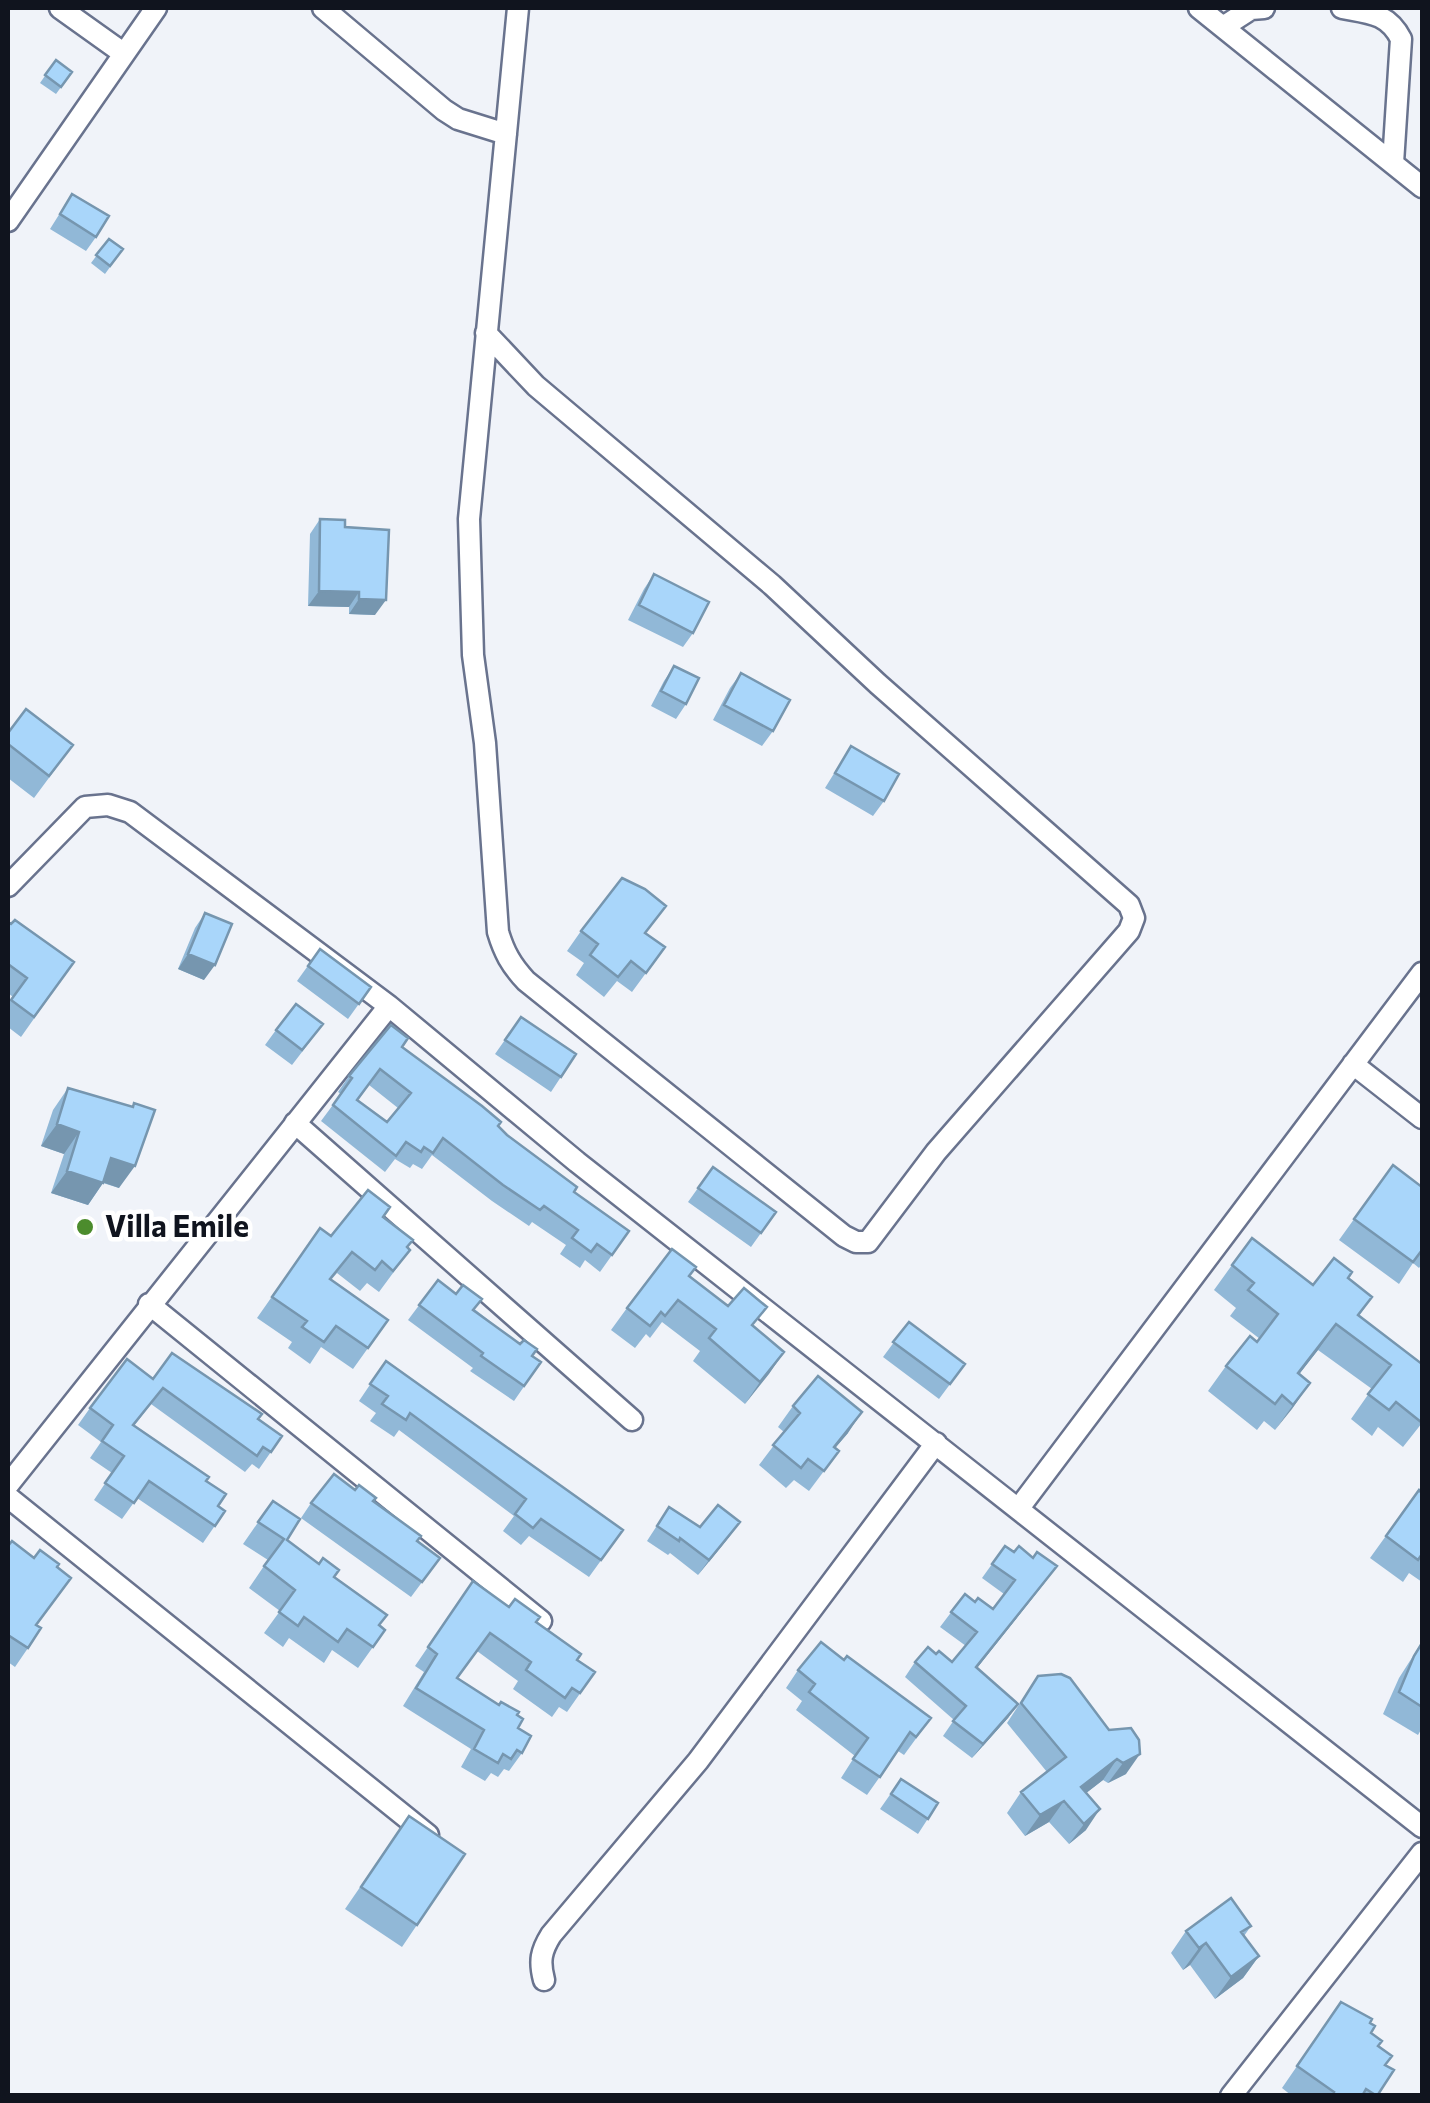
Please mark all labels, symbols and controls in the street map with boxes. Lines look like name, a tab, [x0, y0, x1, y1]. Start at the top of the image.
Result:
place label: Villa Emile	[105, 1206, 249, 1243]
marker: Villa Emile	[74, 1216, 96, 1238]

